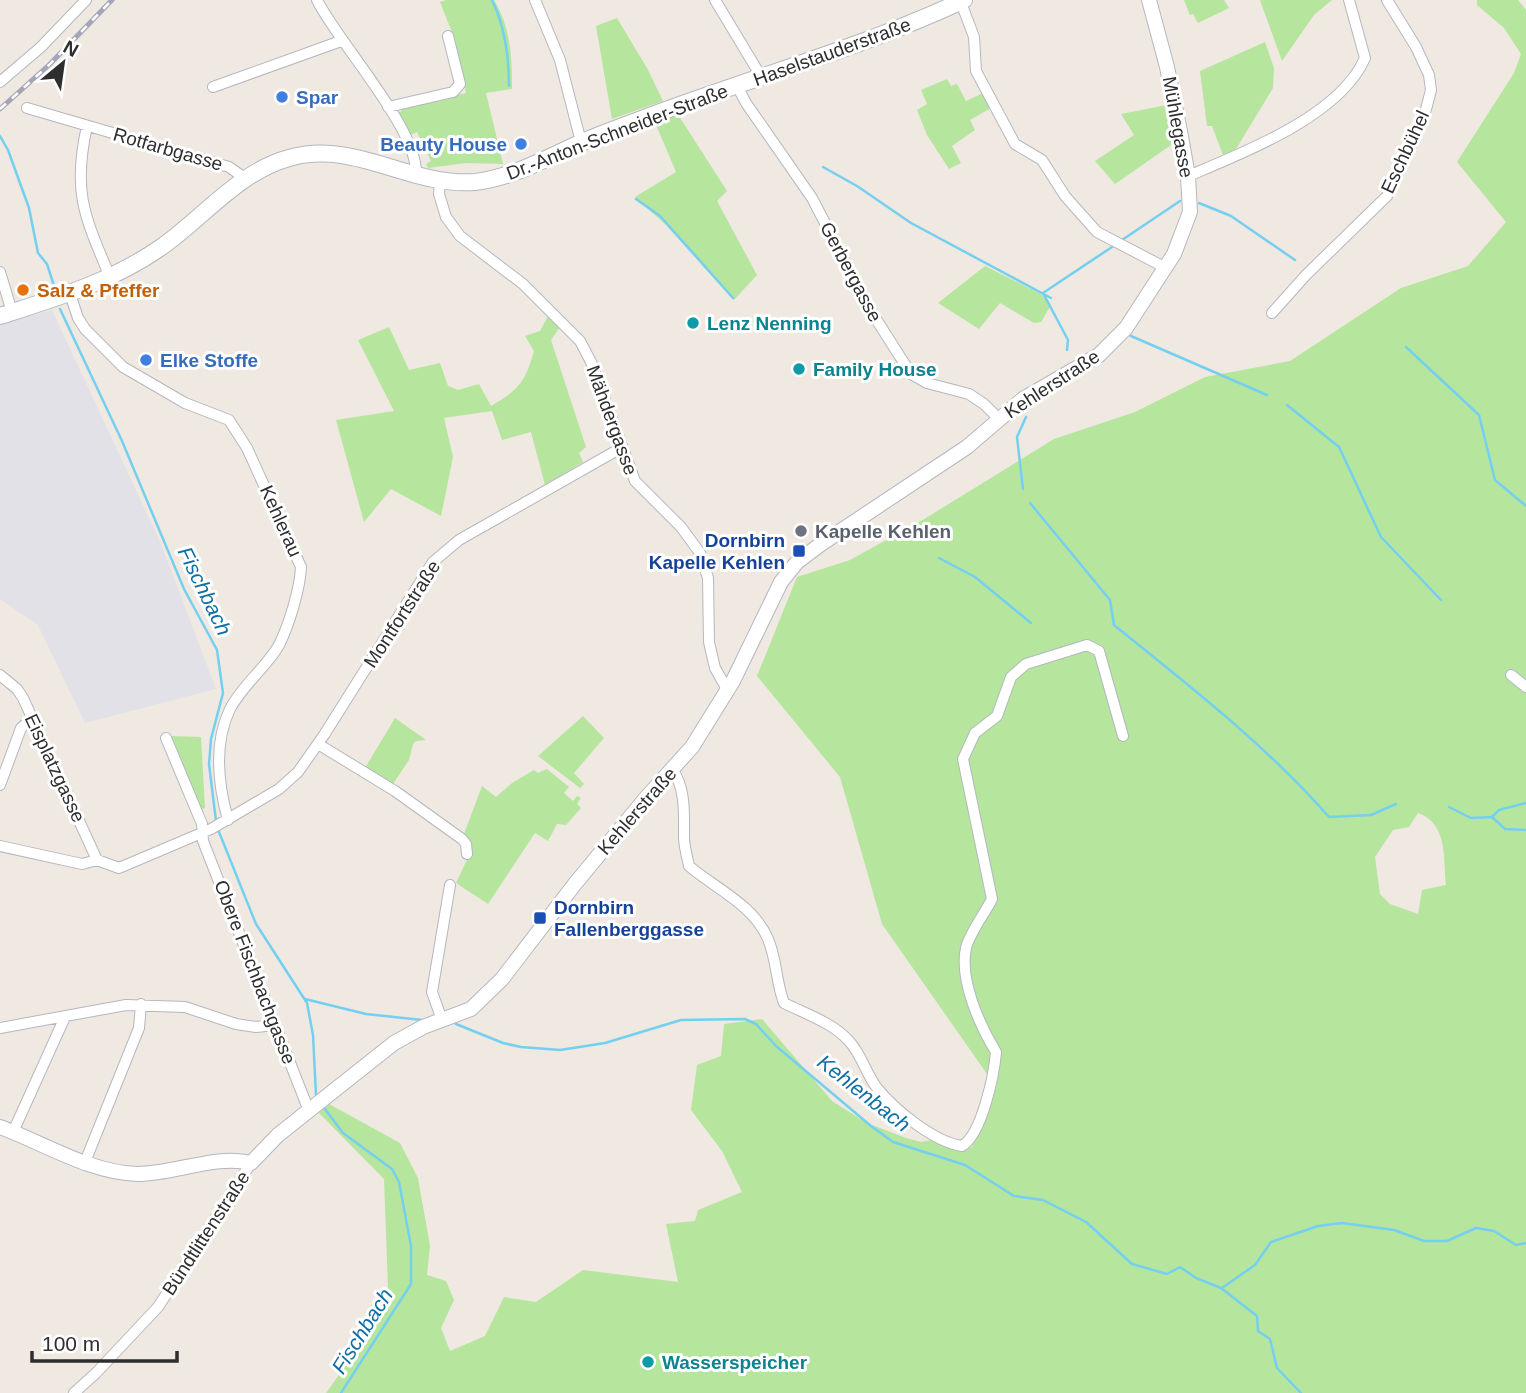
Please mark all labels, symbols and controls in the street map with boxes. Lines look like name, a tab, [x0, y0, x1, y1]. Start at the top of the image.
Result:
street label: Haselstauderstraße	[751, 14, 913, 90]
north arrow	[28, 28, 98, 98]
text: N	[60, 36, 82, 61]
street label: Mühlegasse	[1159, 75, 1197, 179]
street label: Dr.-Anton-Schneider-Straße	[503, 80, 731, 184]
place label: Spar	[296, 87, 339, 108]
marker: Spar	[274, 89, 290, 105]
street label: Eschbühel	[1377, 107, 1433, 197]
street label: Rotfarbgasse	[111, 123, 225, 175]
place label: Beauty House	[380, 134, 507, 155]
marker: Beauty House	[513, 136, 529, 152]
street label: Gerbergasse	[816, 219, 886, 325]
place label: Salz & Pfeffer	[37, 280, 160, 301]
marker: Salz & Pfeffer	[15, 282, 31, 298]
place label: Lenz Nenning	[707, 313, 832, 334]
marker: Lenz Nenning	[685, 315, 701, 331]
street label: Kehlerstraße	[1001, 346, 1103, 422]
place label: Elke Stoffe	[160, 350, 258, 371]
marker: Elke Stoffe	[138, 352, 154, 368]
place label: Family House	[813, 359, 937, 380]
marker: Family House	[791, 361, 807, 377]
street label: Mähdergasse	[582, 362, 642, 478]
street label: Kehlerau	[256, 482, 306, 560]
place label: Kapelle Kehlen	[815, 521, 951, 542]
marker: Kapelle Kehlen	[793, 523, 809, 539]
place label: Dornbirn Kapelle Kehlen	[649, 530, 785, 573]
water label: Fischbach	[174, 543, 236, 639]
marker: Dornbirn Kapelle Kehlen	[791, 543, 807, 559]
street label: Montfortstraße	[360, 556, 444, 672]
street label: Eisplatzgasse	[21, 710, 89, 826]
street label: Kehlerstraße	[593, 763, 681, 859]
street label: Obere Fischbachgasse	[210, 877, 300, 1067]
place label: Dornbirn Fallenberggasse	[554, 897, 704, 940]
marker: Dornbirn Fallenberggasse	[532, 910, 548, 926]
water label: Kehlenbach	[813, 1050, 915, 1136]
street label: Bündtlittenstraße	[158, 1167, 254, 1299]
water label: Fischbach	[327, 1284, 397, 1378]
scale bar	[32, 1320, 177, 1364]
text: 100 m	[42, 1332, 100, 1355]
place label: Wasserspeicher	[662, 1352, 808, 1373]
marker: Wasserspeicher	[640, 1354, 656, 1370]

